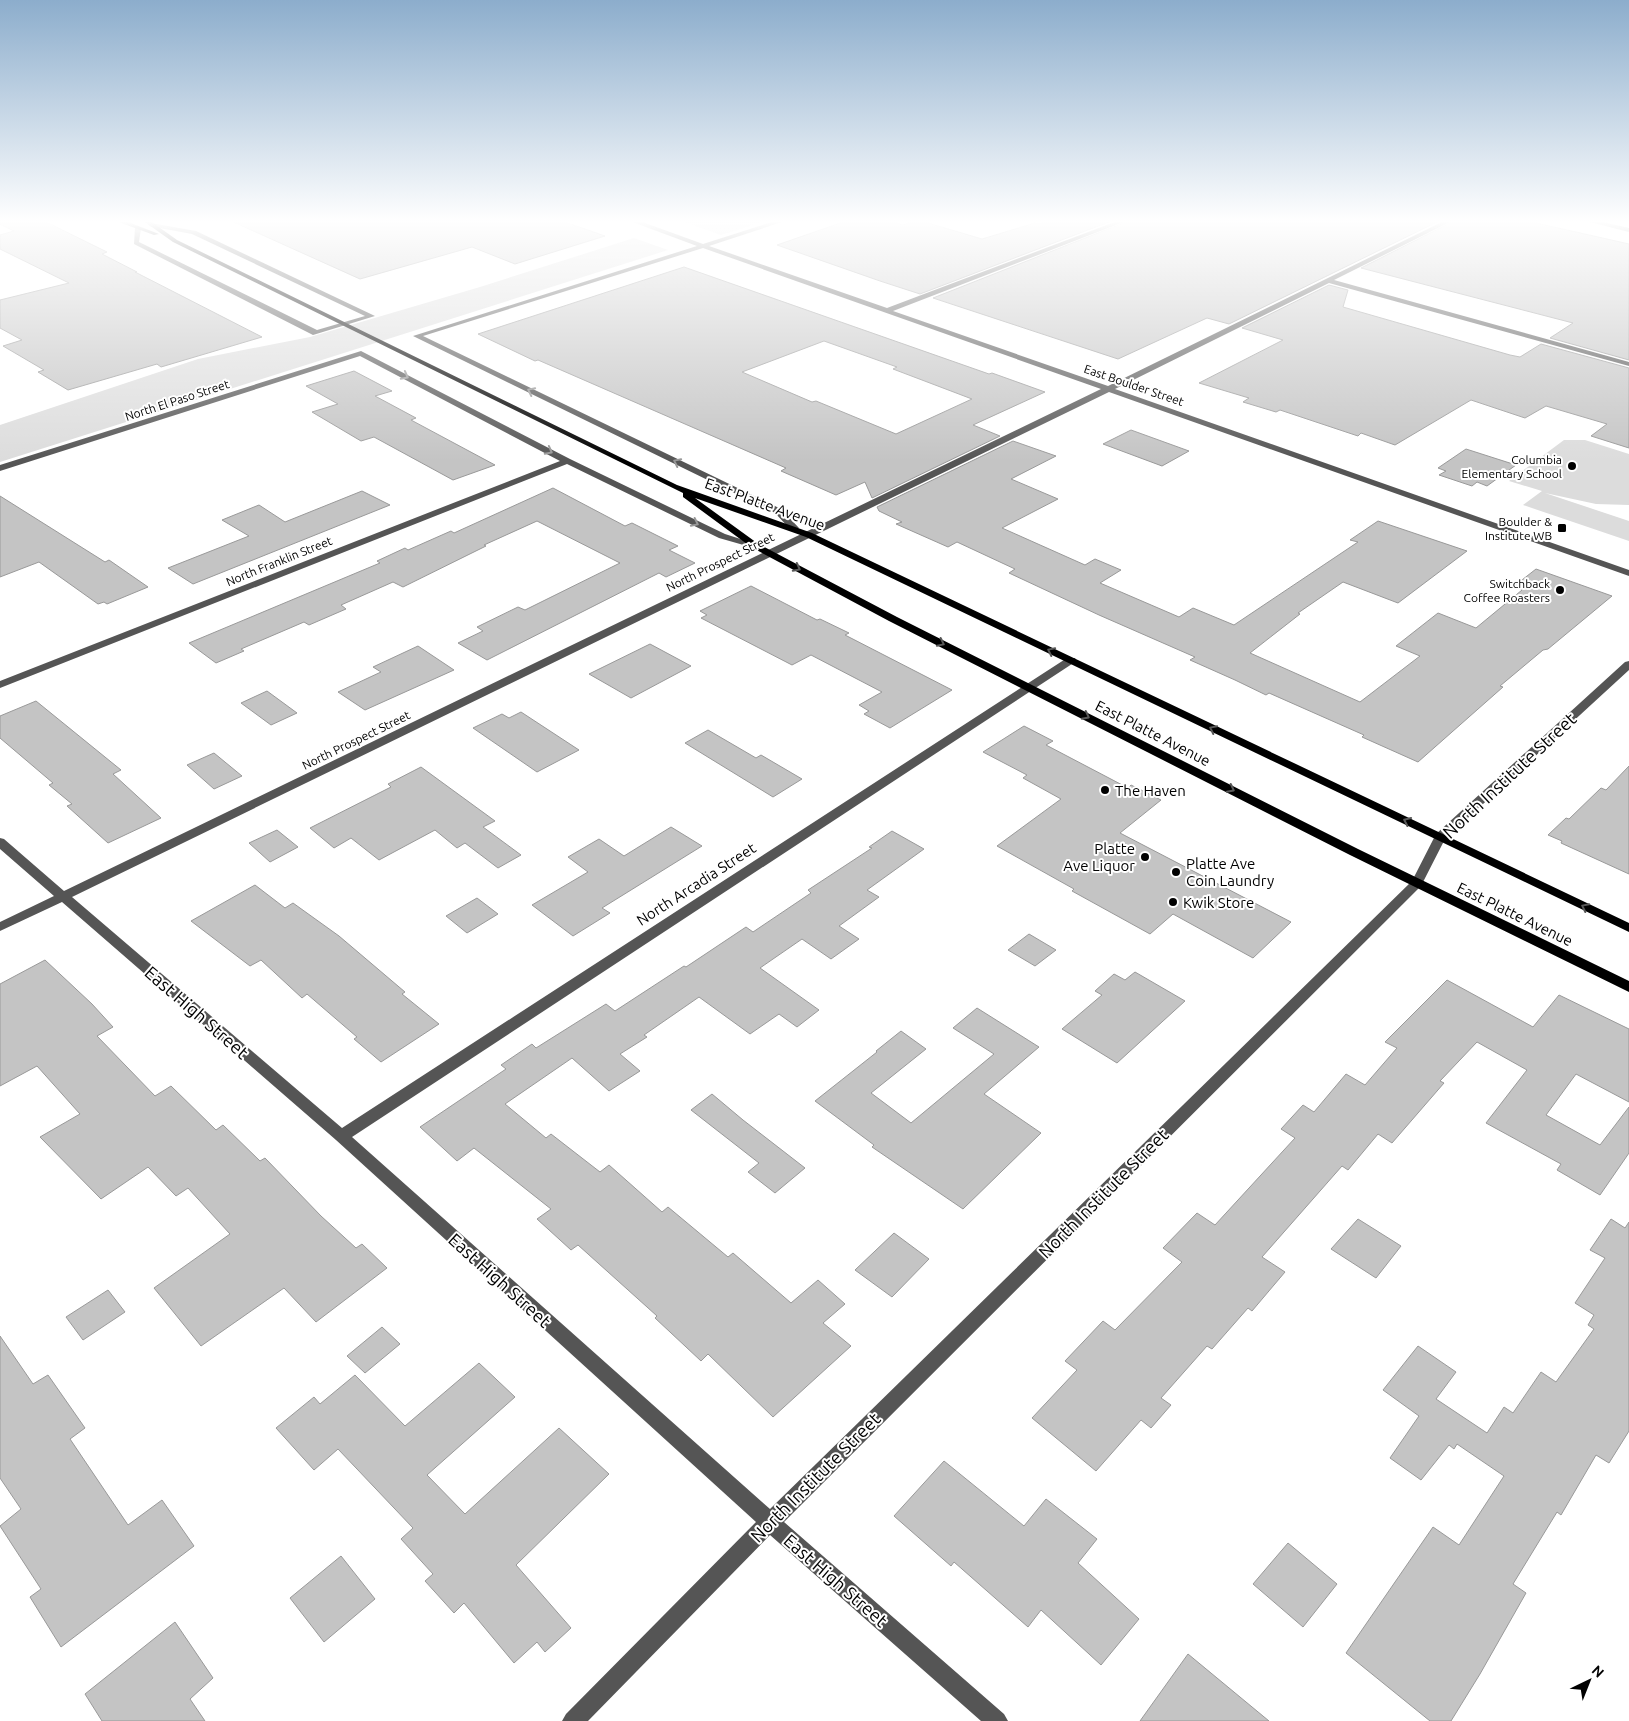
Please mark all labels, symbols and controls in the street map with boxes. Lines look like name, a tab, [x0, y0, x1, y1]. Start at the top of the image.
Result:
street label: East Boulder Street	[1082, 362, 1186, 408]
one-way arrow	[399, 370, 408, 380]
street label: North El Paso Street	[123, 377, 231, 423]
one-way arrow	[527, 387, 536, 397]
one-way arrow	[543, 445, 552, 455]
place label: Columbia Elementary School	[1462, 453, 1562, 480]
one-way arrow	[673, 459, 682, 469]
marker: Columbia Elementary School	[1566, 460, 1578, 472]
street label: East Platte Avenue	[703, 474, 827, 534]
place label: Boulder & Institute WB	[1485, 515, 1552, 542]
one-way arrow	[689, 516, 698, 526]
marker: Boulder & Institute WB	[1556, 522, 1568, 534]
street label: North Prospect Street	[664, 530, 776, 594]
street label: North Franklin Street	[224, 534, 334, 588]
one-way arrow	[792, 562, 801, 572]
place label: Switchback Coffee Roasters	[1464, 577, 1550, 604]
marker: Switchback Coffee Roasters	[1554, 584, 1566, 596]
one-way arrow	[936, 637, 945, 647]
one-way arrow	[1047, 646, 1056, 657]
street label: East Platte Avenue	[1093, 697, 1213, 769]
street label: North Prospect Street	[300, 708, 412, 772]
street label: North Institute Street	[1438, 708, 1580, 842]
one-way arrow	[1081, 710, 1090, 720]
one-way arrow	[1209, 724, 1218, 735]
place label: The Haven	[1115, 782, 1186, 799]
one-way arrow	[1226, 783, 1235, 793]
marker: The Haven	[1099, 784, 1111, 796]
one-way arrow	[1403, 817, 1412, 828]
street label: North Arcadia Street	[633, 839, 759, 929]
place label: Platte Ave Liquor	[1063, 840, 1135, 874]
marker: Platte Ave Liquor	[1139, 851, 1151, 863]
place label: Platte Ave Coin Laundry	[1186, 855, 1274, 889]
marker: Platte Ave Coin Laundry	[1170, 866, 1182, 878]
street label: East Platte Avenue	[1454, 879, 1576, 949]
place label: Kwik Store	[1183, 894, 1254, 911]
marker: Kwik Store	[1167, 896, 1179, 908]
one-way arrow	[1581, 903, 1590, 913]
street label: East High Street	[141, 962, 253, 1062]
street label: North Institute Street	[1034, 1124, 1172, 1262]
street label: East High Street	[445, 1229, 555, 1331]
street label: North Institute Street	[746, 1408, 884, 1546]
street label: East High Street	[780, 1530, 892, 1630]
north arrow	[1564, 1656, 1614, 1706]
text: N	[1589, 1662, 1607, 1681]

